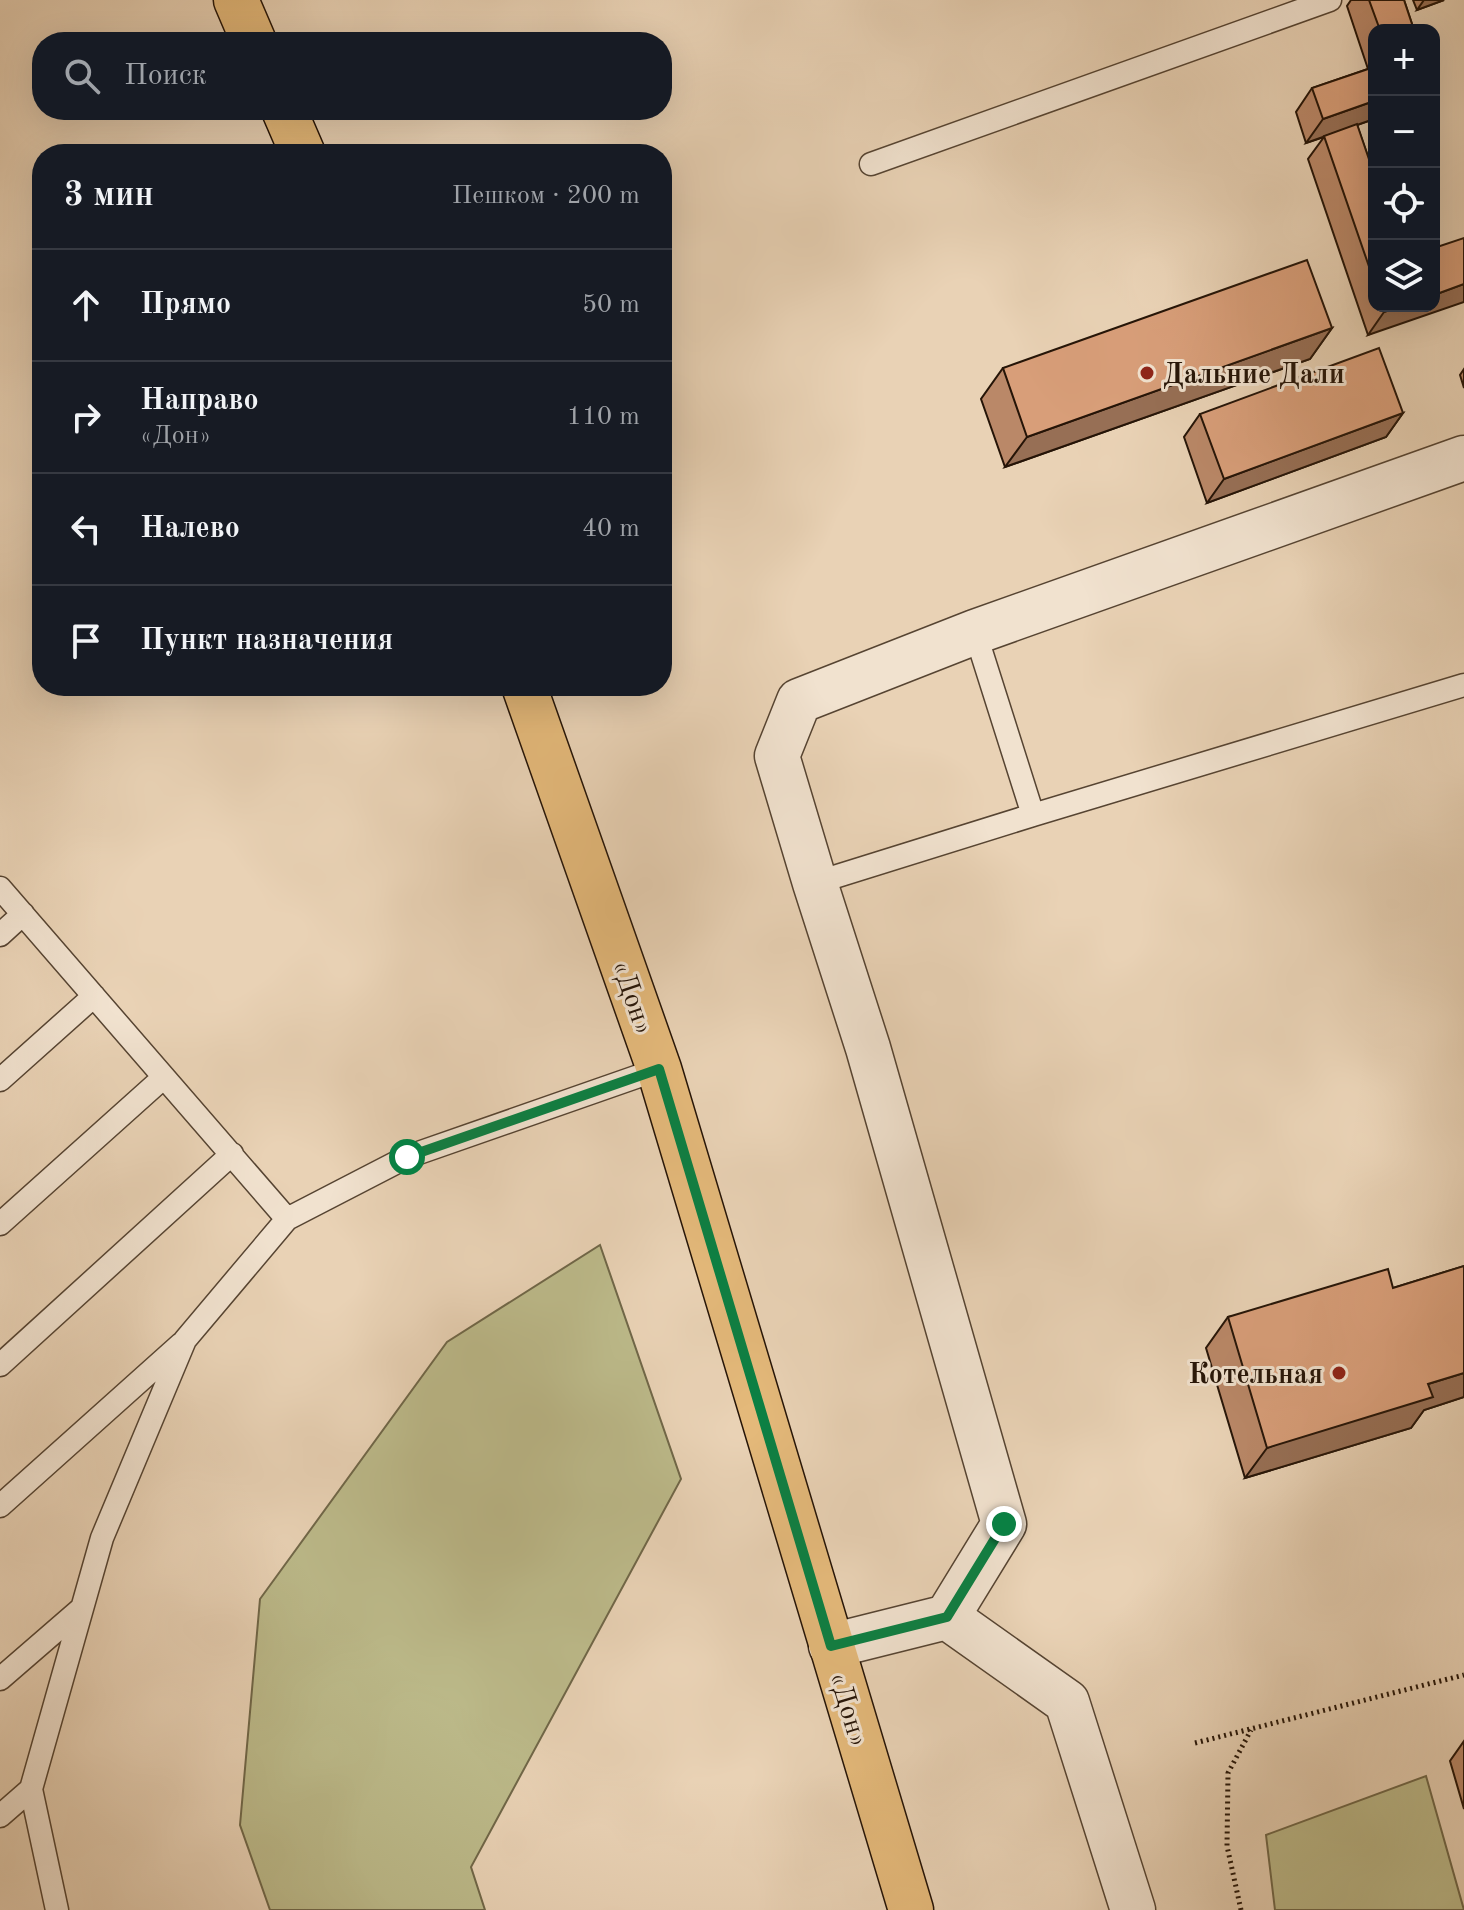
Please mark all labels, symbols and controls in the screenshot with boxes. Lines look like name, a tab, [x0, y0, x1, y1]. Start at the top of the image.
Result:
map controls	[1368, 24, 1440, 312]
button: +	[1368, 24, 1440, 96]
search box	[32, 32, 672, 120]
icon: search	[60, 54, 104, 98]
text: Поиск	[124, 61, 207, 91]
button: −	[1368, 96, 1440, 168]
button: locate	[1368, 168, 1440, 240]
text: 3 мин	[64, 179, 154, 213]
text: Пешком · 200 m	[452, 183, 640, 209]
button: layers	[1368, 240, 1440, 312]
icon: ahead	[64, 283, 108, 327]
text: Прямо	[140, 290, 231, 320]
text: 50 m	[582, 292, 640, 318]
place label: Дальние Дали	[1163, 362, 1345, 390]
marker: Дальние Дали	[1138, 364, 1156, 382]
text: Направо	[140, 386, 259, 416]
icon: right	[64, 395, 108, 439]
text: 110 m	[567, 404, 640, 430]
text: «Дон»	[140, 423, 211, 449]
icon: left	[64, 507, 108, 551]
text: Налево	[140, 514, 240, 544]
text: 40 m	[582, 516, 640, 542]
icon: arrive	[64, 619, 108, 663]
text: Пункт назначения	[140, 626, 393, 656]
street label: «Дон»	[605, 957, 657, 1039]
route start	[389, 1139, 425, 1175]
place label: Котельная	[1188, 1361, 1323, 1390]
marker: Котельная	[1330, 1364, 1348, 1382]
route end	[986, 1506, 1022, 1542]
street label: «Дон»	[823, 1669, 872, 1751]

